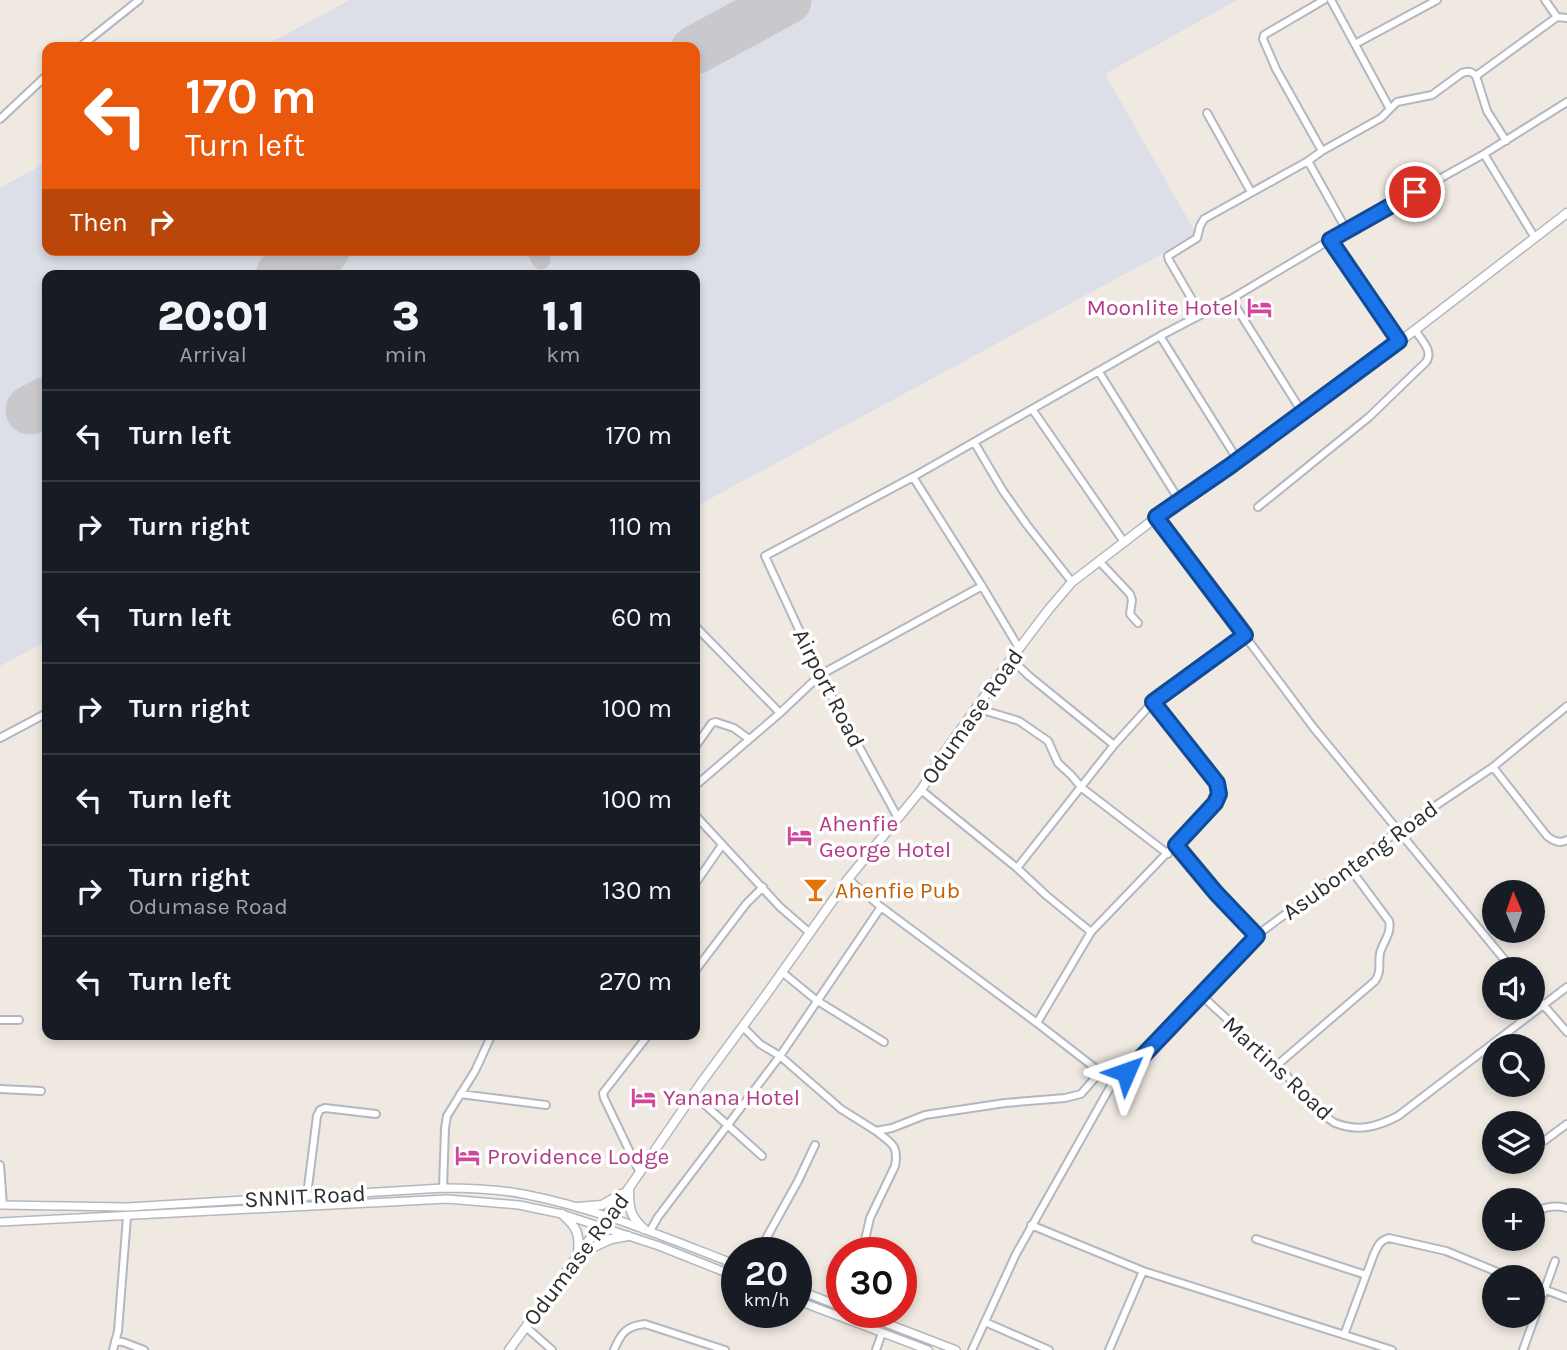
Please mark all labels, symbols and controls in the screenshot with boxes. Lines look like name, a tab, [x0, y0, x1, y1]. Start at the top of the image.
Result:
text: 170 m	[185, 68, 317, 125]
icon: left	[70, 70, 161, 161]
text: Turn left	[185, 127, 305, 164]
pin	[1385, 162, 1445, 222]
icon: arrive	[1396, 173, 1434, 211]
icon: right	[142, 203, 180, 241]
text: Then	[70, 207, 128, 238]
text: 20:01	[157, 291, 269, 341]
text: 3	[392, 291, 419, 341]
text: 1.1	[542, 291, 585, 341]
hotel icon: Moonlite Hotel	[1245, 293, 1273, 321]
place label: Moonlite Hotel	[1086, 294, 1239, 321]
text: Arrival	[180, 341, 247, 368]
text: min	[385, 341, 427, 368]
text: km	[546, 341, 581, 368]
icon: left	[70, 417, 108, 455]
text: Turn left	[129, 420, 231, 451]
text: 170 m	[605, 420, 672, 451]
icon: right	[70, 508, 108, 546]
text: Turn right	[129, 511, 250, 542]
text: 110 m	[609, 511, 672, 542]
icon: left	[70, 599, 108, 637]
text: Turn left	[129, 602, 231, 633]
text: 60 m	[611, 602, 672, 633]
street label: Airport Road	[787, 624, 870, 752]
street label: Odumase Road	[916, 643, 1029, 789]
icon: right	[70, 690, 108, 728]
text: Turn right	[129, 693, 250, 724]
text: 100 m	[602, 693, 672, 724]
icon: left	[70, 781, 108, 819]
text: Turn left	[129, 784, 231, 815]
text: 100 m	[602, 784, 672, 815]
street label: Asubonteng Road	[1278, 795, 1443, 926]
place label: Ahenfie George Hotel	[819, 810, 951, 863]
hotel icon: Ahenfie George Hotel	[785, 822, 813, 850]
text: Turn right	[129, 862, 250, 893]
icon: right	[70, 872, 108, 910]
text: 130 m	[602, 875, 672, 906]
bar icon: Ahenfie Pub	[801, 876, 829, 904]
place label: Ahenfie Pub	[835, 877, 960, 904]
north arrow	[1482, 880, 1545, 943]
map controls	[1482, 880, 1545, 1328]
text: Odumase Road	[129, 893, 288, 920]
button: sound	[1482, 957, 1545, 1020]
icon: left	[70, 963, 108, 1001]
text: Turn left	[129, 966, 231, 997]
text: 270 m	[599, 966, 672, 997]
street label: Martins Road	[1217, 1011, 1338, 1126]
button: search	[1482, 1034, 1545, 1097]
position arrow	[1089, 1035, 1163, 1109]
hotel icon: Yanana Hotel	[629, 1083, 657, 1111]
place label: Yanana Hotel	[663, 1084, 800, 1111]
button: layers	[1482, 1111, 1545, 1174]
hotel icon: Providence Lodge	[453, 1142, 481, 1170]
place label: Providence Lodge	[487, 1143, 669, 1170]
street label: SNNIT Road	[244, 1180, 367, 1213]
street label: Odumase Road	[518, 1188, 635, 1331]
button: +	[1482, 1188, 1545, 1251]
speed limit sign: 30	[826, 1237, 917, 1328]
text: 20	[745, 1253, 788, 1294]
button: −	[1482, 1265, 1545, 1328]
text: km/h	[744, 1289, 789, 1311]

